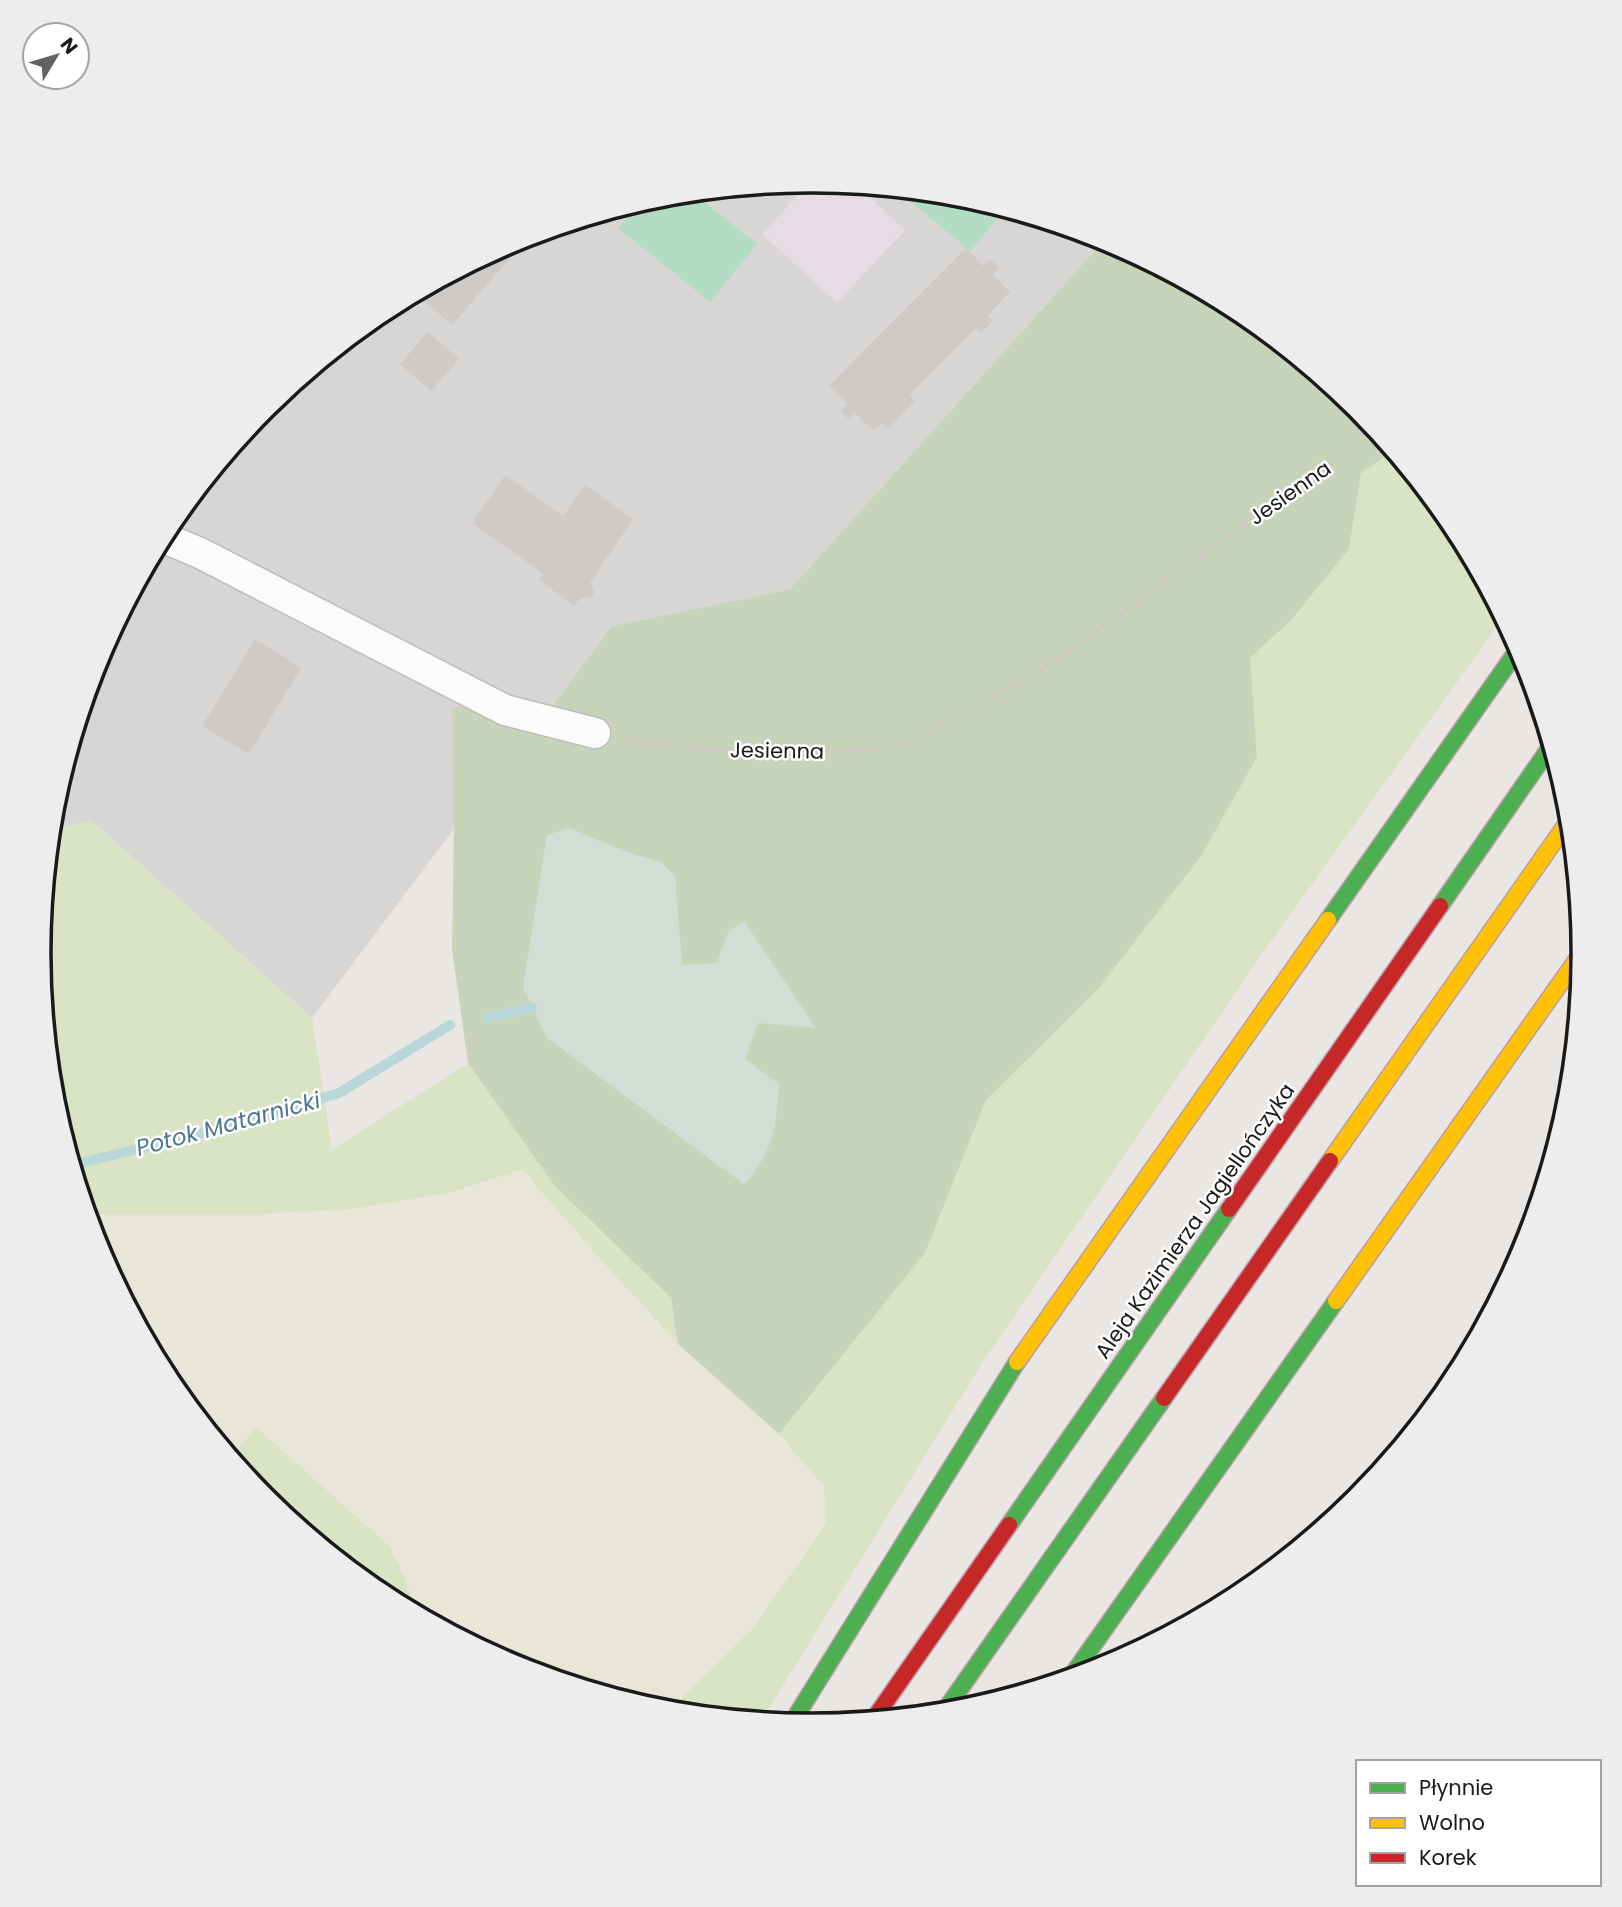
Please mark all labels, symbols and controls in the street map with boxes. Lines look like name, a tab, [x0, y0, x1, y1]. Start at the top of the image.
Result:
north arrow	[21, 21, 91, 91]
text: N	[54, 32, 84, 60]
street label: Jesienna	[1243, 454, 1337, 532]
street label: Jesienna	[730, 735, 824, 766]
street label: Aleja Kazimierza Jagiellończyka	[1088, 1077, 1301, 1364]
water label: Potok Matarnicki	[132, 1084, 324, 1164]
legend	[1356, 1760, 1601, 1886]
text: Płynnie	[1419, 1773, 1493, 1802]
text: Wolno	[1419, 1808, 1485, 1837]
text: Korek	[1419, 1843, 1477, 1872]

